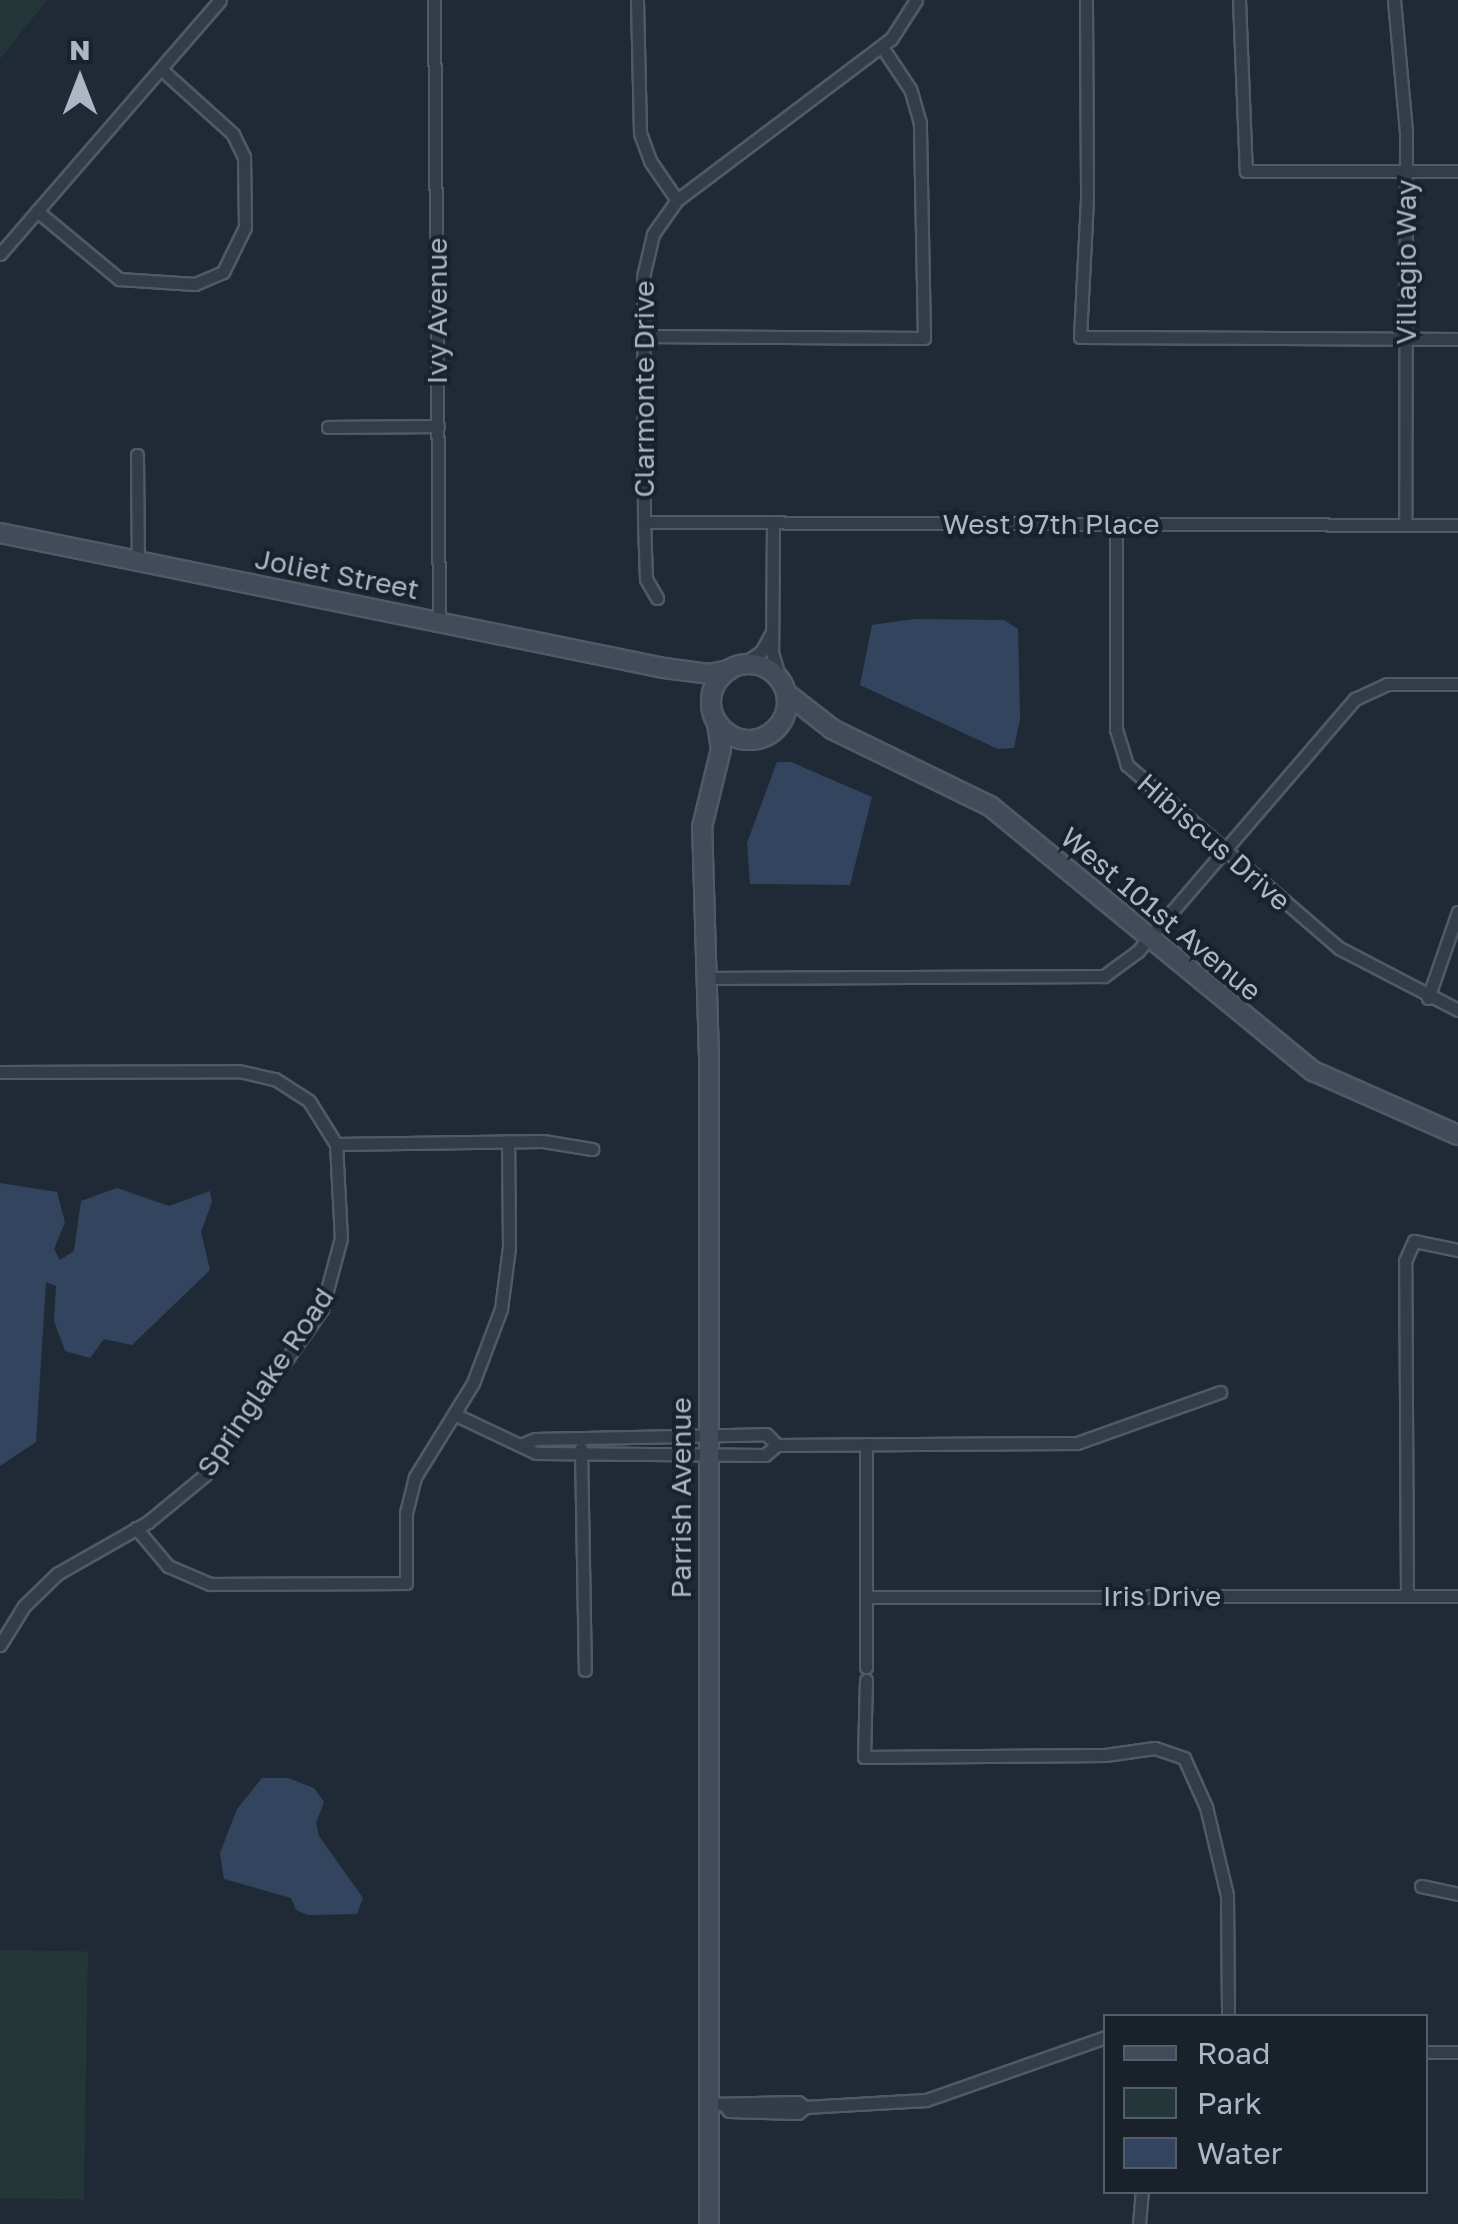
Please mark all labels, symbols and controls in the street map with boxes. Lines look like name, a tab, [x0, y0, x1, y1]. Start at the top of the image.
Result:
north arrow	[30, 30, 130, 130]
text: N	[69, 33, 91, 66]
street label: Villagio Way	[1389, 179, 1423, 345]
street label: Ivy Avenue	[420, 238, 454, 384]
street label: Clarmonte Drive	[627, 280, 661, 498]
street label: West 97th Place	[943, 507, 1159, 541]
street label: Joliet Street	[252, 542, 422, 606]
street label: Hibiscus Drive	[1131, 766, 1297, 918]
street label: West 101st Avenue	[1054, 820, 1268, 1008]
street label: Springlake Road	[190, 1281, 340, 1483]
street label: Parrish Avenue	[664, 1397, 698, 1599]
street label: Iris Drive	[1103, 1579, 1221, 1613]
legend	[1103, 2014, 1428, 2194]
text: Road	[1197, 2035, 1271, 2071]
text: Park	[1197, 2085, 1262, 2121]
text: Water	[1197, 2135, 1282, 2171]

